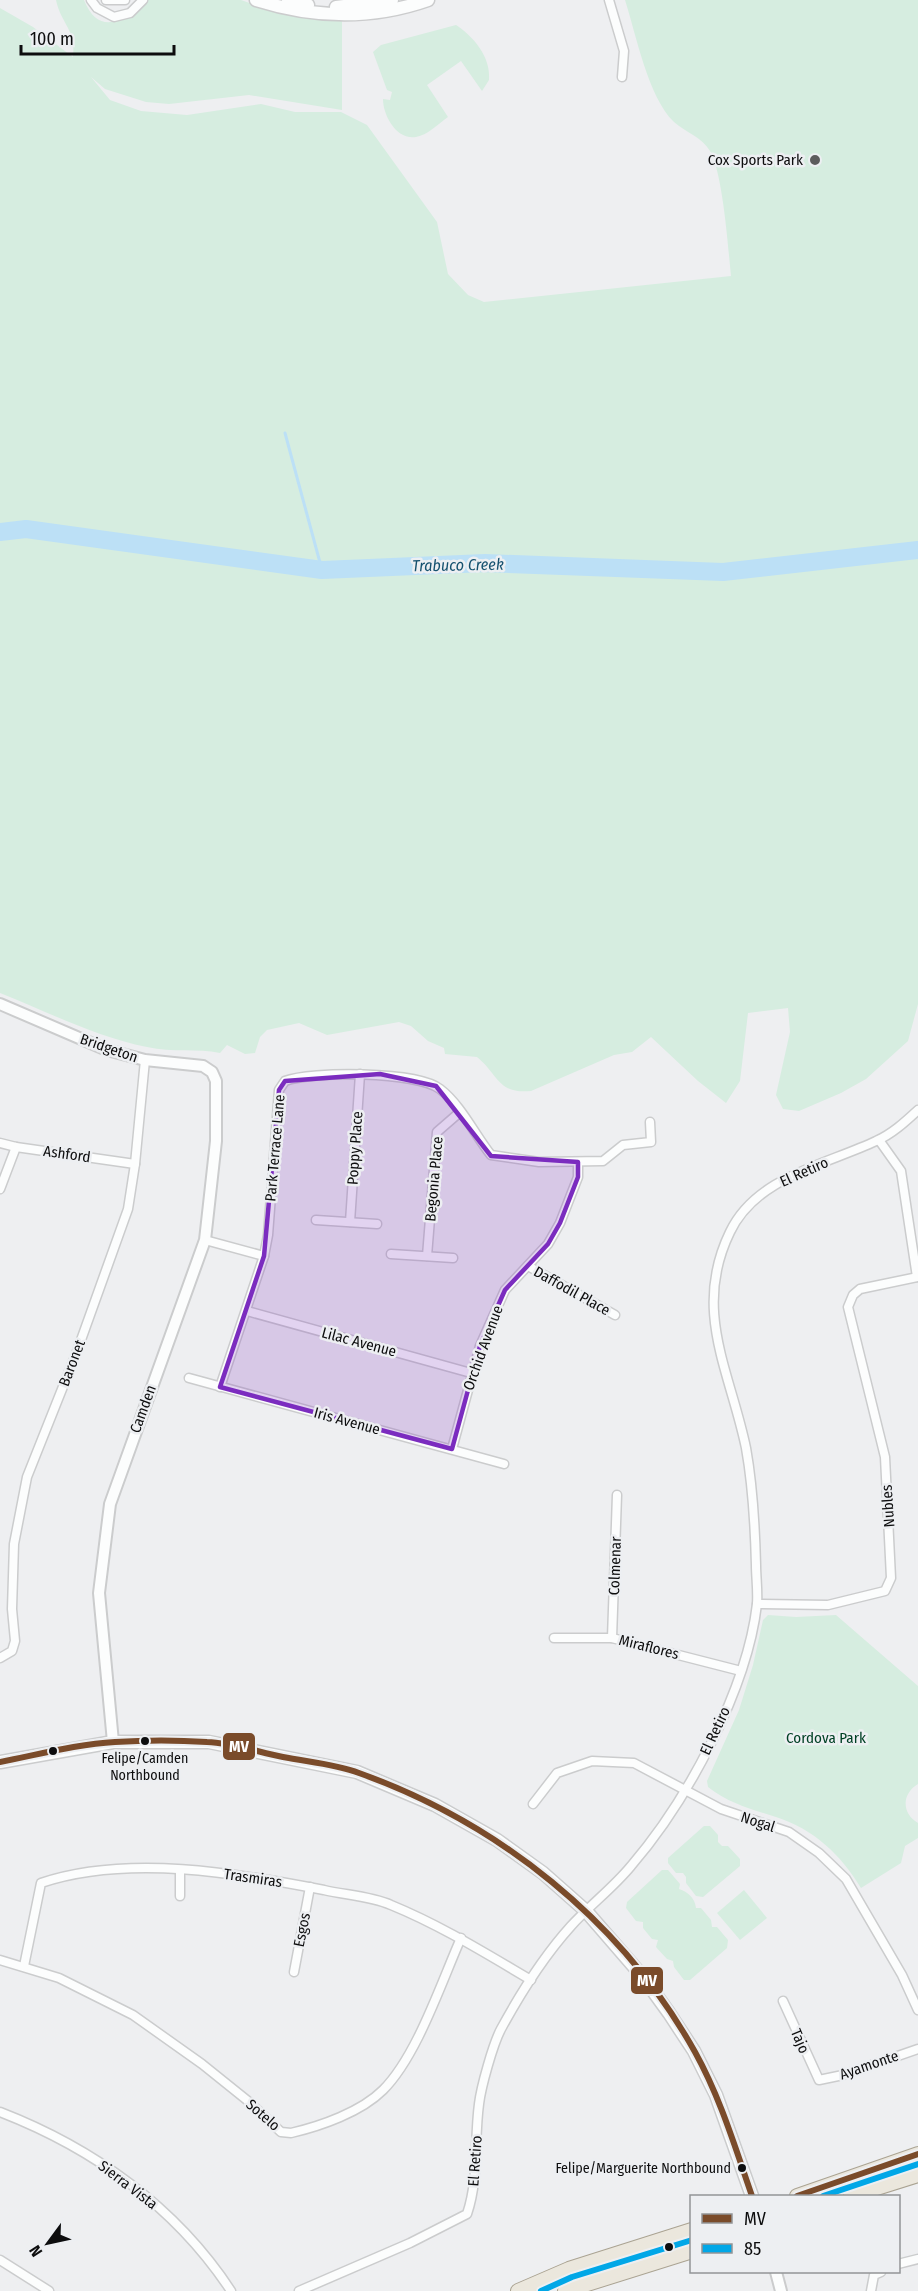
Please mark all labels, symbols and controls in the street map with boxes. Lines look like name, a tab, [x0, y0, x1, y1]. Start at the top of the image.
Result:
scale bar	[21, 18, 174, 56]
text: 100 m	[30, 28, 74, 50]
place label: Cox Sports Park	[708, 151, 803, 169]
marker: Cox Sports Park	[808, 153, 822, 167]
water label: Trabuco Creek	[412, 555, 504, 575]
street label: Bridgeton	[78, 1030, 140, 1066]
street label: Park Terrace Lane	[261, 1094, 289, 1202]
street label: Poppy Place	[343, 1111, 367, 1185]
street label: Begonia Place	[421, 1136, 447, 1222]
street label: Ashford	[42, 1142, 92, 1166]
street label: El Retiro	[777, 1153, 831, 1191]
street label: Daffodil Place	[531, 1263, 613, 1319]
street label: Orchid Avenue	[459, 1303, 507, 1393]
street label: Lilac Avenue	[320, 1323, 398, 1361]
street label: Baronet	[55, 1337, 89, 1389]
street label: Camden	[126, 1383, 160, 1435]
street label: Iris Avenue	[312, 1404, 382, 1438]
street label: Nubles	[878, 1484, 898, 1528]
street label: Colmenar	[605, 1536, 625, 1596]
street label: Miraflores	[617, 1631, 681, 1663]
street label: El Retiro	[696, 1704, 734, 1758]
park label: Cordova Park	[786, 1729, 866, 1747]
line badge: MV	[222, 1732, 256, 1761]
marker: Felipe/Camden Northbound	[139, 1735, 151, 1747]
text: MV	[229, 1737, 249, 1756]
unlabelled marker	[47, 1745, 59, 1757]
place label: Felipe/Camden Northbound	[102, 1750, 188, 1784]
street label: Nogal	[739, 1808, 777, 1836]
street label: Trasmiras	[223, 1865, 283, 1891]
street label: Esgos	[290, 1911, 314, 1949]
line badge: MV	[630, 1966, 664, 1995]
text: MV	[637, 1971, 657, 1990]
street label: Tajo	[787, 2026, 813, 2056]
street label: Ayamonte	[837, 2047, 901, 2083]
street label: Sotelo	[242, 2095, 284, 2135]
street label: El Retiro	[464, 2135, 486, 2187]
street label: Sierra Vista	[95, 2157, 161, 2213]
place label: Felipe/Marguerite Northbound	[555, 2160, 731, 2177]
marker: Felipe/Marguerite Northbound	[736, 2162, 748, 2174]
legend	[690, 2195, 900, 2273]
text: MV	[744, 2208, 767, 2230]
north arrow	[18, 2213, 78, 2273]
text: 85	[744, 2238, 761, 2260]
unlabelled marker	[663, 2241, 675, 2253]
text: N	[25, 2242, 46, 2260]

